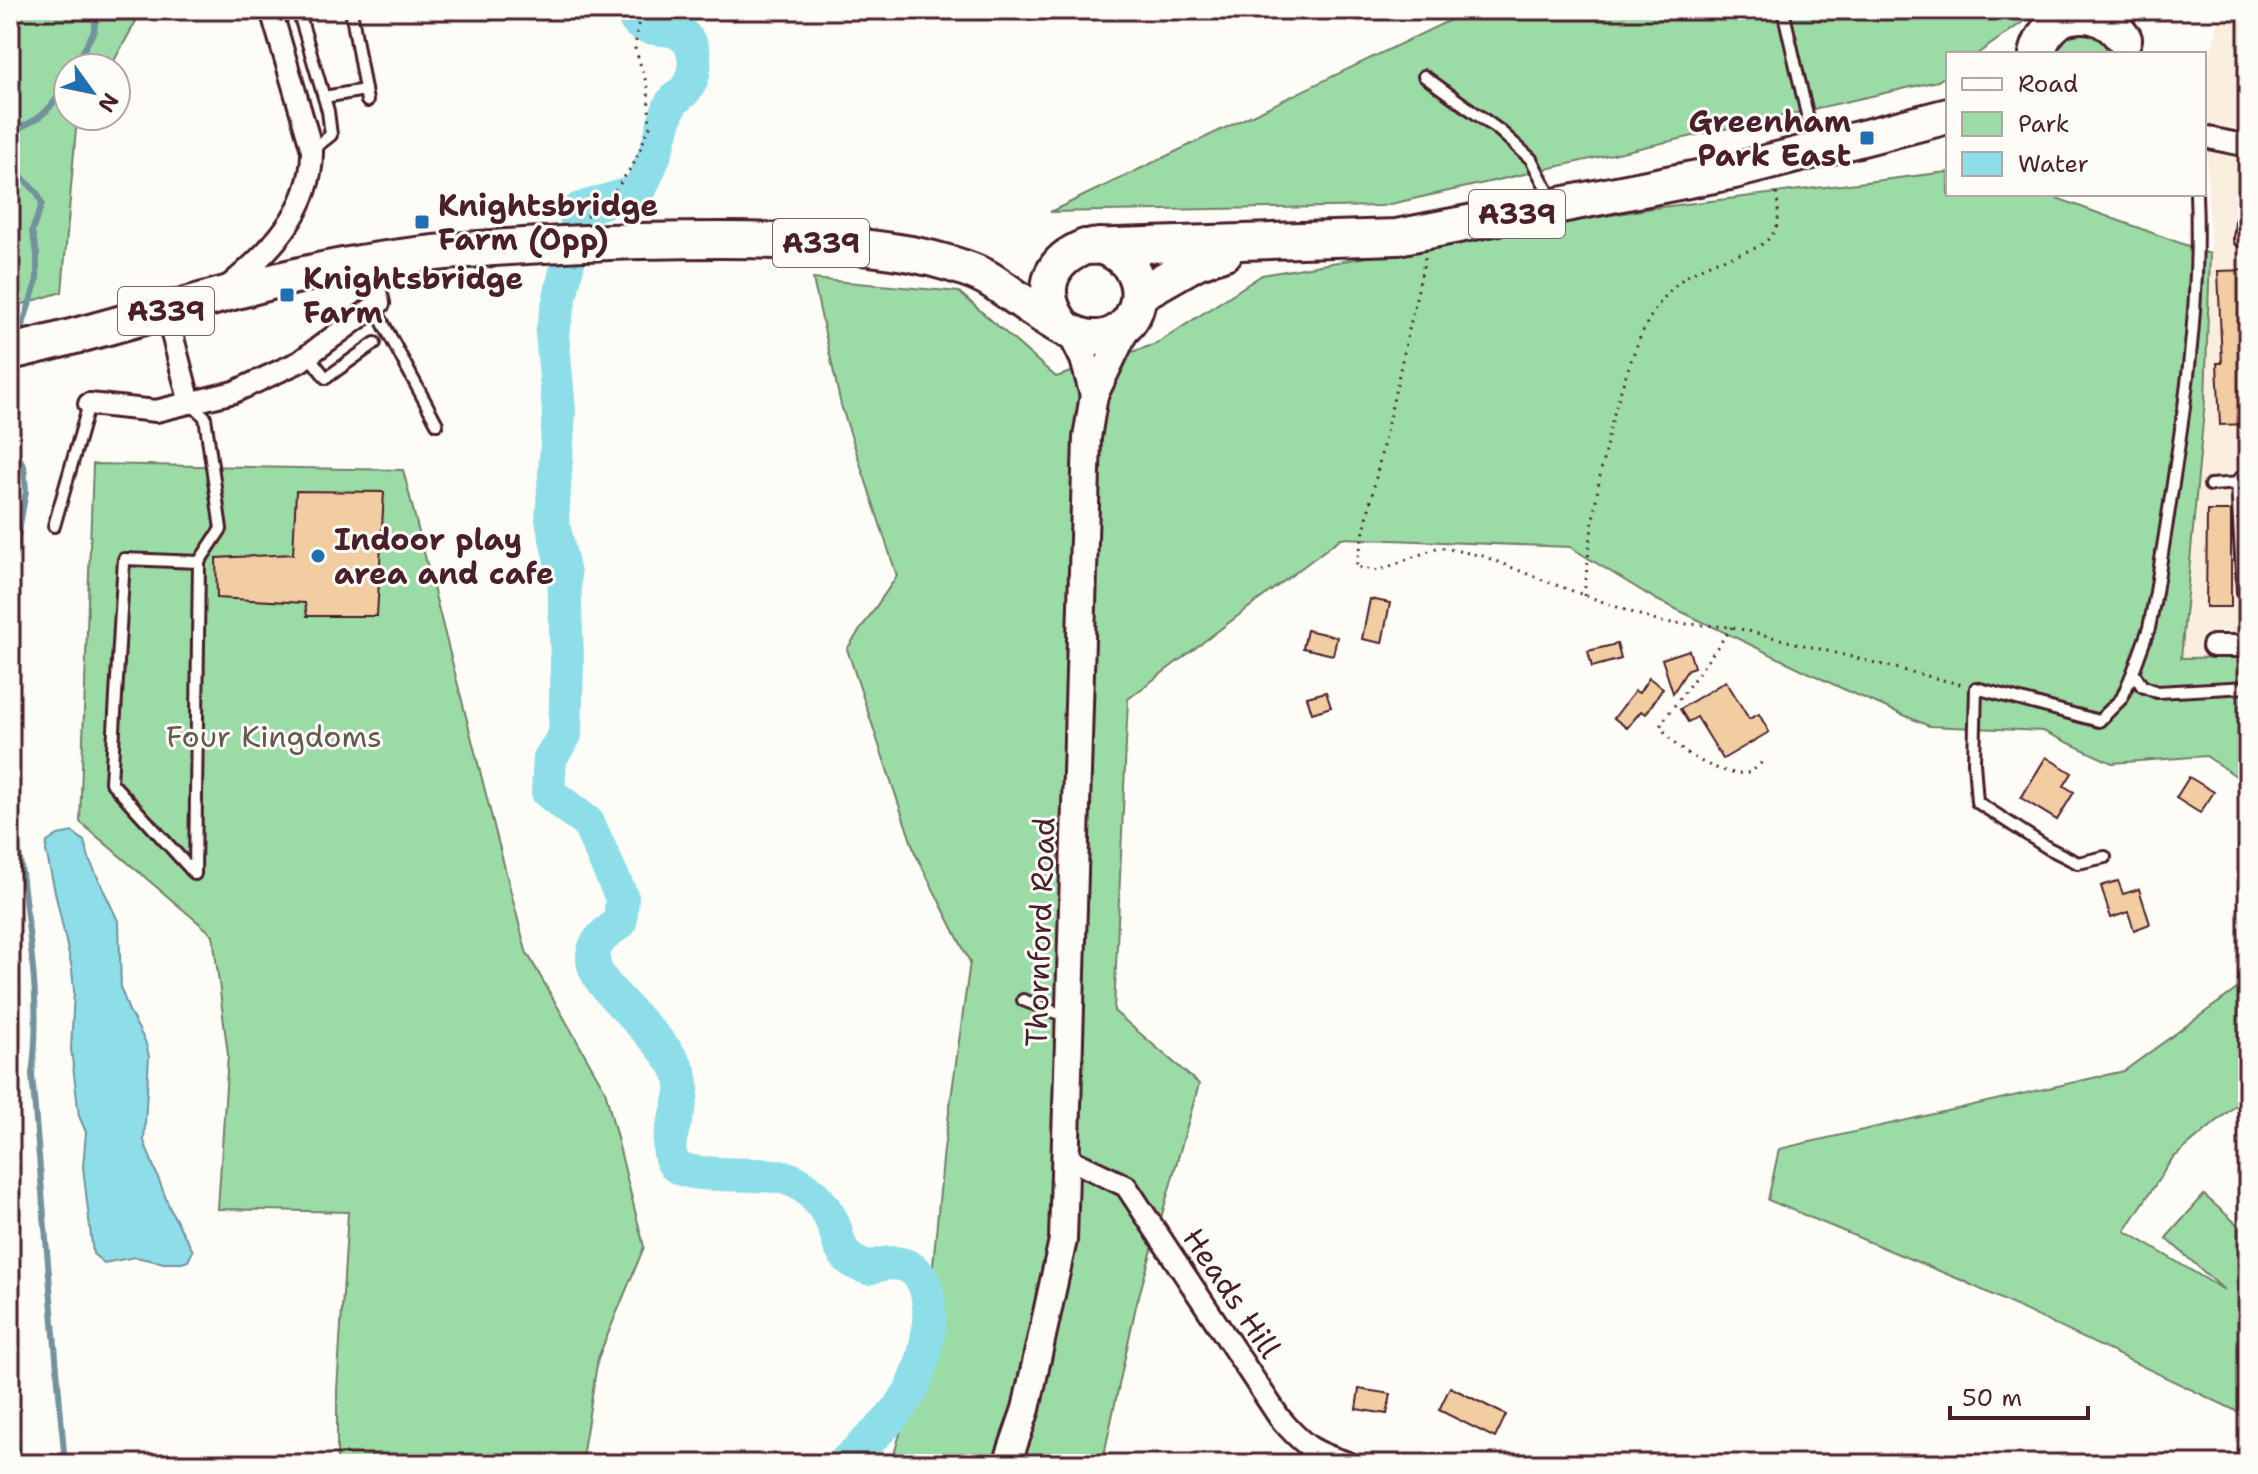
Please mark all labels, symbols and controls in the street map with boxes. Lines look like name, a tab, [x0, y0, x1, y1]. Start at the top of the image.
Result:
north arrow	[52, 52, 132, 132]
legend	[1946, 52, 2206, 196]
text: Road	[2018, 68, 2078, 100]
text: N	[91, 87, 125, 118]
place label: Greenham Park East	[1688, 101, 1851, 176]
text: Park	[2018, 108, 2070, 140]
marker: Greenham Park East	[1858, 129, 1876, 147]
text: Water	[2018, 148, 2089, 180]
place label: Knightsbridge Farm (Opp)	[438, 185, 658, 260]
road number: A339	[1469, 190, 1565, 238]
marker: Knightsbridge Farm (Opp)	[413, 213, 431, 231]
road number: A339	[773, 219, 869, 267]
place label: Knightsbridge Farm	[303, 258, 523, 333]
marker: Knightsbridge Farm	[278, 286, 296, 304]
road number: A339	[118, 287, 214, 335]
place label: Indoor play area and cafe	[334, 519, 554, 594]
marker: Indoor play area and cafe	[309, 547, 327, 565]
park label: Four Kingdoms	[166, 716, 382, 757]
street label: Thornford Road	[1015, 816, 1065, 1048]
street label: Heads Hill	[1173, 1220, 1291, 1366]
scale bar	[1950, 1370, 2088, 1420]
text: 50 m	[1962, 1382, 2022, 1414]

